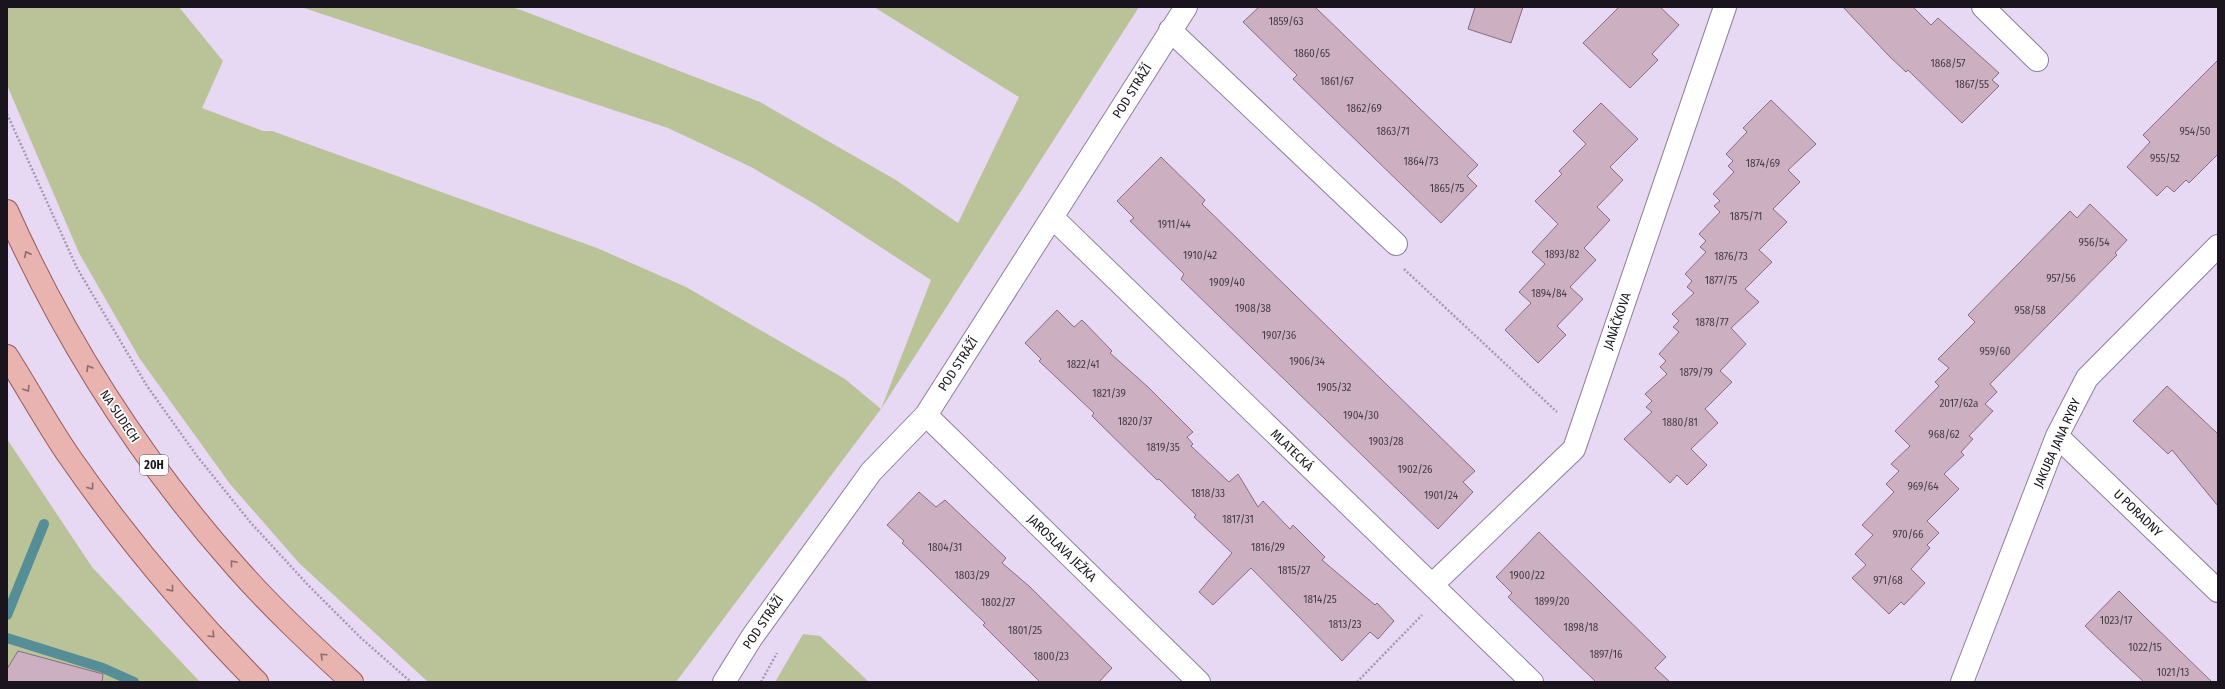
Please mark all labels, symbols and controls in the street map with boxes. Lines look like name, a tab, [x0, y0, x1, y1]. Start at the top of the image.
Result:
house number: 1859/63	[1269, 15, 1303, 28]
house number: 1860/65	[1294, 47, 1330, 60]
house number: 1868/57	[1931, 57, 1966, 70]
street label: POD STRÁŽÍ	[1109, 61, 1155, 121]
house number: 1861/67	[1320, 75, 1354, 88]
house number: 1867/55	[1955, 78, 1989, 91]
house number: 1862/69	[1346, 102, 1382, 115]
house number: 1863/71	[1376, 125, 1410, 138]
house number: 954/50	[2179, 125, 2211, 138]
house number: 955/52	[2150, 152, 2180, 165]
house number: 1864/73	[1404, 155, 1438, 168]
house number: 1874/69	[1746, 157, 1780, 170]
house number: 1865/75	[1430, 182, 1464, 195]
house number: 1875/71	[1730, 210, 1762, 223]
house number: 1911/44	[1157, 218, 1191, 231]
house number: 956/54	[2079, 236, 2110, 249]
house number: 1893/82	[1545, 248, 1579, 261]
house number: 1910/42	[1183, 249, 1217, 262]
house number: 1876/73	[1714, 250, 1748, 263]
one-way arrow	[24, 251, 32, 258]
house number: 957/56	[2046, 272, 2076, 285]
house number: 1877/75	[1705, 274, 1737, 287]
house number: 1909/40	[1209, 276, 1245, 289]
house number: 1894/84	[1531, 287, 1568, 300]
street label: JANÁČKOVA	[1600, 290, 1634, 352]
house number: 1908/38	[1235, 302, 1272, 315]
house number: 958/58	[2014, 304, 2046, 317]
house number: 1878/77	[1695, 316, 1729, 329]
house number: 1907/36	[1262, 329, 1297, 342]
street label: POD STRÁŽÍ	[935, 334, 981, 394]
house number: 959/60	[1979, 345, 2011, 358]
house number: 1906/34	[1289, 355, 1325, 368]
house number: 1822/41	[1066, 358, 1100, 371]
one-way arrow	[87, 365, 94, 372]
house number: 1879/79	[1679, 366, 1713, 379]
house number: 1905/32	[1317, 381, 1352, 394]
one-way arrow	[23, 385, 30, 392]
street label: NA SUDECH	[97, 387, 143, 445]
house number: 1821/39	[1092, 387, 1126, 400]
street label: JAKUBA JANA RYBY	[2031, 395, 2084, 490]
house number: 2017/62a	[1940, 397, 1978, 410]
house number: 1904/30	[1343, 409, 1379, 422]
house number: 1820/37	[1118, 415, 1153, 428]
house number: 1880/81	[1662, 416, 1698, 429]
street label: MLATECKÁ	[1268, 426, 1317, 474]
house number: 968/62	[1928, 428, 1960, 441]
house number: 1903/28	[1368, 435, 1404, 448]
house number: 1819/35	[1146, 441, 1180, 454]
road number: 20H	[140, 455, 168, 475]
house number: 1902/26	[1397, 463, 1433, 476]
house number: 969/64	[1907, 480, 1939, 493]
one-way arrow	[86, 483, 94, 490]
street label: U PORADNY	[2111, 486, 2166, 540]
house number: 1818/33	[1191, 487, 1225, 500]
house number: 1901/24	[1424, 489, 1459, 502]
street label: JAROSLAVA JEŽKA	[1024, 511, 1100, 585]
house number: 1817/31	[1222, 513, 1254, 526]
house number: 970/66	[1893, 528, 1924, 541]
house number: 1804/31	[928, 541, 962, 554]
house number: 1816/29	[1251, 541, 1285, 554]
one-way arrow	[230, 560, 237, 567]
house number: 1815/27	[1278, 564, 1311, 577]
house number: 1803/29	[955, 569, 989, 582]
house number: 1900/22	[1509, 569, 1545, 582]
house number: 971/68	[1873, 574, 1903, 587]
one-way arrow	[166, 585, 173, 592]
street label: POD STRÁŽÍ	[740, 592, 787, 652]
house number: 1814/25	[1303, 593, 1337, 606]
house number: 1899/20	[1534, 595, 1570, 608]
house number: 1802/27	[981, 596, 1016, 609]
house number: 1023/17	[2100, 614, 2133, 627]
house number: 1813/23	[1328, 618, 1362, 631]
house number: 1898/18	[1564, 621, 1599, 634]
house number: 1801/25	[1008, 624, 1042, 637]
one-way arrow	[207, 630, 214, 638]
house number: 1022/15	[2128, 641, 2162, 654]
house number: 1897/16	[1589, 648, 1623, 661]
house number: 1800/23	[1033, 650, 1069, 663]
one-way arrow	[321, 653, 328, 660]
house number: 1021/13	[2157, 666, 2189, 679]

